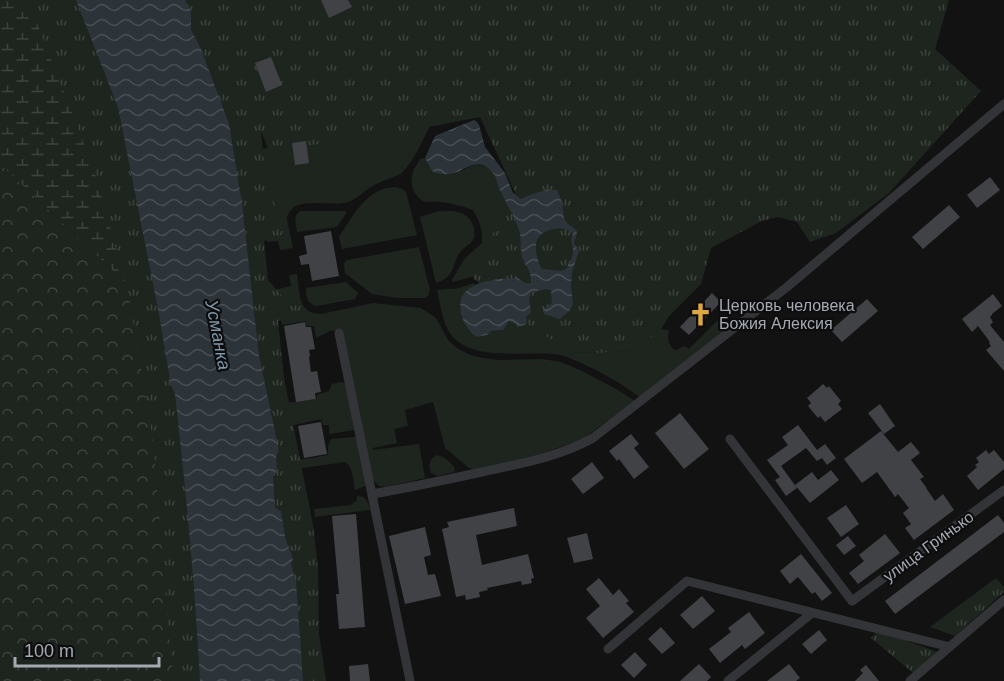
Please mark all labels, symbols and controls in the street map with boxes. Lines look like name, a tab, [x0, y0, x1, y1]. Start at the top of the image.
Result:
water label: Усманка	[201, 297, 235, 372]
place label: Церковь человека Божия Алексия	[719, 297, 855, 332]
church icon: Церковь человека Божия Алексия	[688, 301, 714, 327]
street label: улица Гринько	[880, 508, 977, 585]
scale bar	[15, 630, 159, 668]
text: 100 m	[24, 641, 74, 661]

